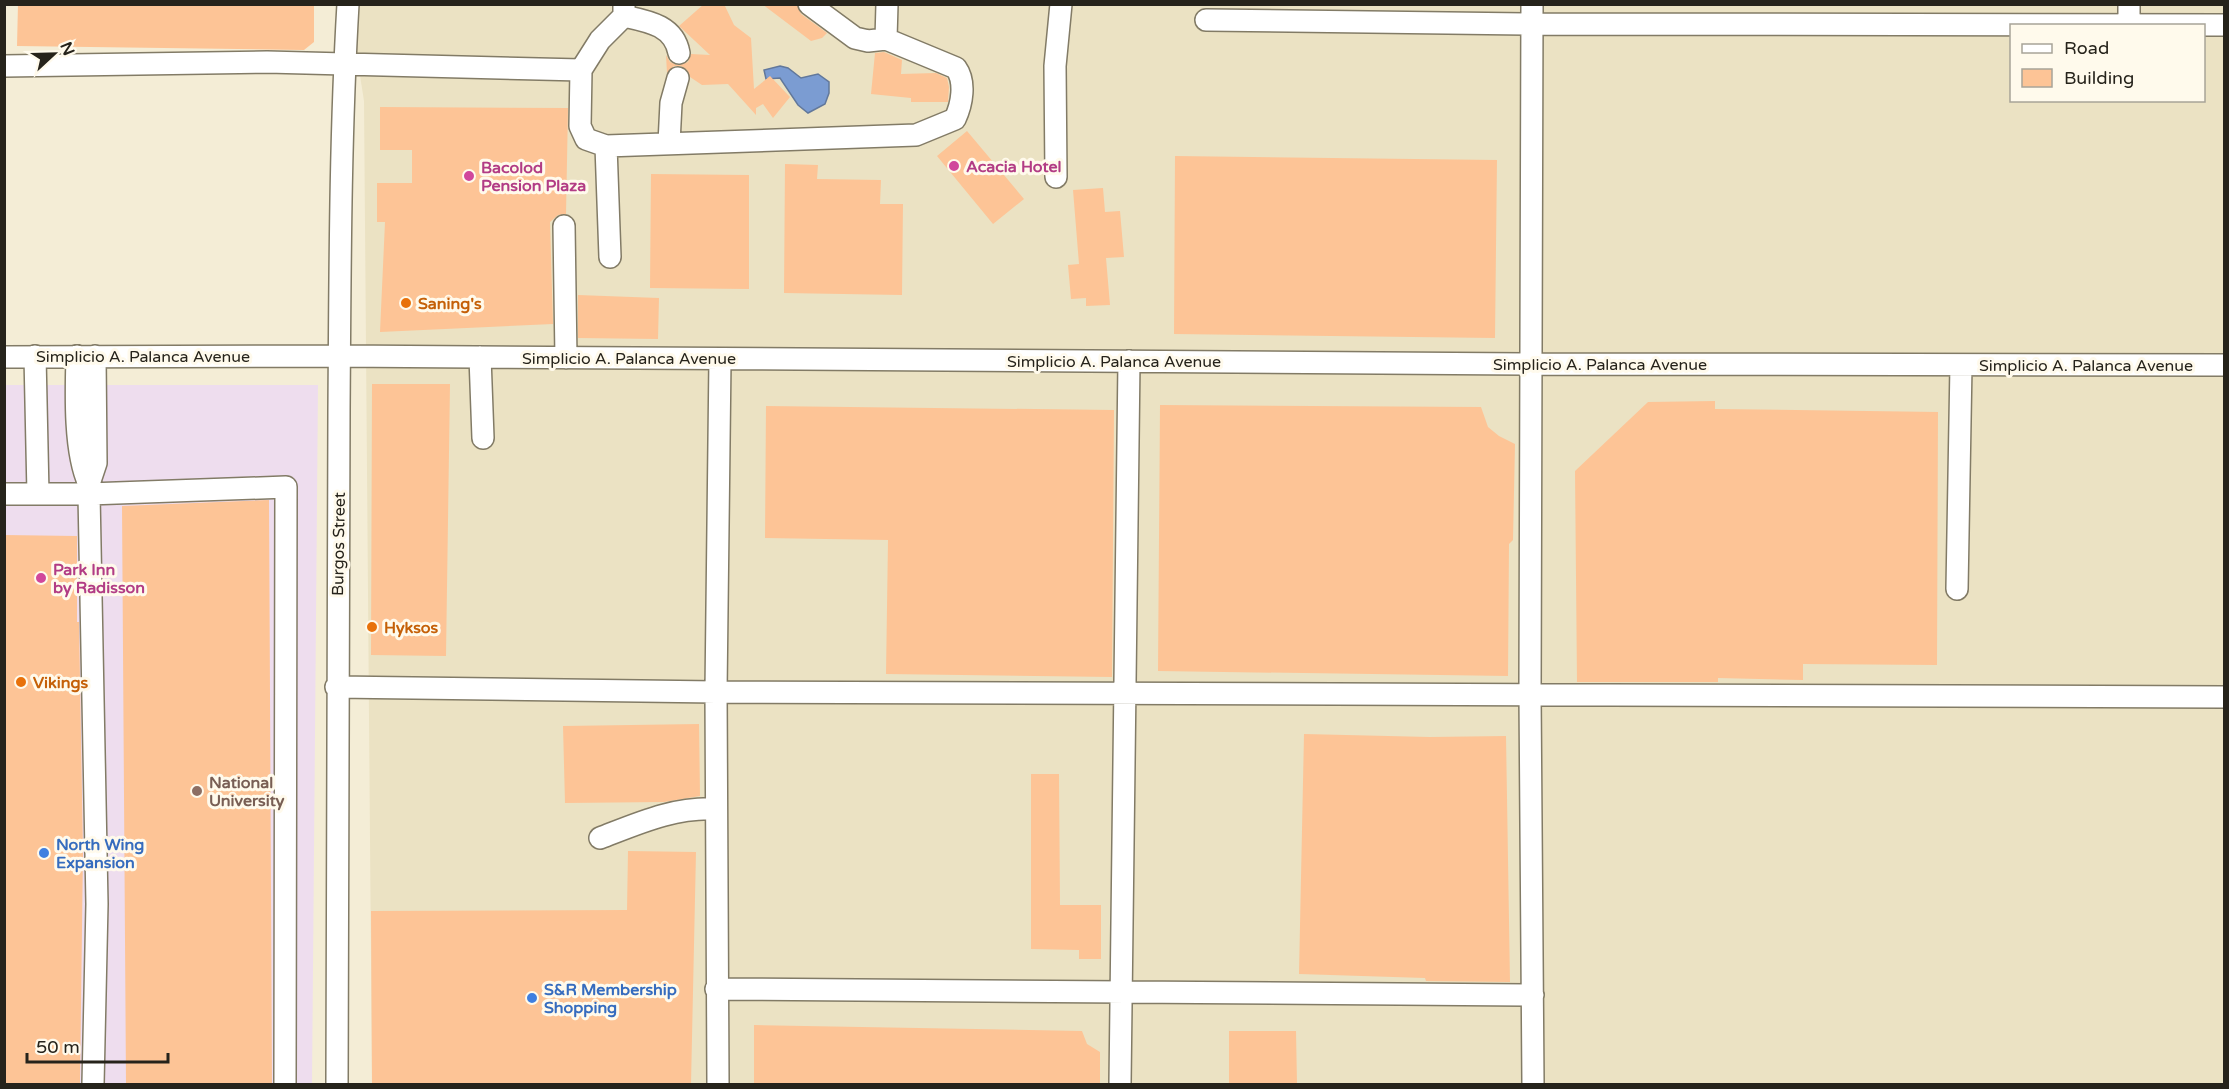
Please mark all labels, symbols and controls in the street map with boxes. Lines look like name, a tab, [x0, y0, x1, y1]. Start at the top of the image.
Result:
north arrow	[24, 24, 84, 84]
legend	[2010, 24, 2205, 102]
text: Road	[2064, 37, 2109, 59]
text: N	[55, 39, 79, 58]
text: Building	[2064, 67, 2134, 89]
place label: Acacia Hotel	[966, 157, 1062, 177]
place label: Bacolod Pension Plaza	[481, 158, 586, 196]
marker: Acacia Hotel	[947, 159, 961, 173]
marker: Bacolod Pension Plaza	[462, 169, 476, 183]
place label: Saning's	[418, 294, 482, 314]
marker: Saning's	[399, 296, 413, 310]
street label: Simplicio A. Palanca Avenue	[36, 347, 250, 367]
street label: Simplicio A. Palanca Avenue	[522, 349, 736, 369]
street label: Simplicio A. Palanca Avenue	[1007, 352, 1221, 372]
street label: Simplicio A. Palanca Avenue	[1493, 355, 1707, 375]
street label: Simplicio A. Palanca Avenue	[1979, 356, 2193, 376]
street label: Burgos Street	[328, 492, 350, 596]
place label: Park Inn by Radisson	[53, 560, 145, 598]
marker: Park Inn by Radisson	[34, 571, 48, 585]
place label: Hyksos	[384, 618, 439, 638]
marker: Hyksos	[365, 620, 379, 634]
place label: Vikings	[33, 673, 88, 693]
marker: Vikings	[14, 675, 28, 689]
place label: National University	[209, 773, 285, 811]
marker: National University	[190, 784, 204, 798]
place label: North Wing Expansion	[56, 835, 144, 873]
marker: North Wing Expansion	[37, 846, 51, 860]
place label: S&R Membership Shopping	[544, 980, 677, 1018]
marker: S&R Membership Shopping	[525, 991, 539, 1005]
scale bar	[27, 1026, 168, 1064]
text: 50 m	[36, 1036, 80, 1058]

